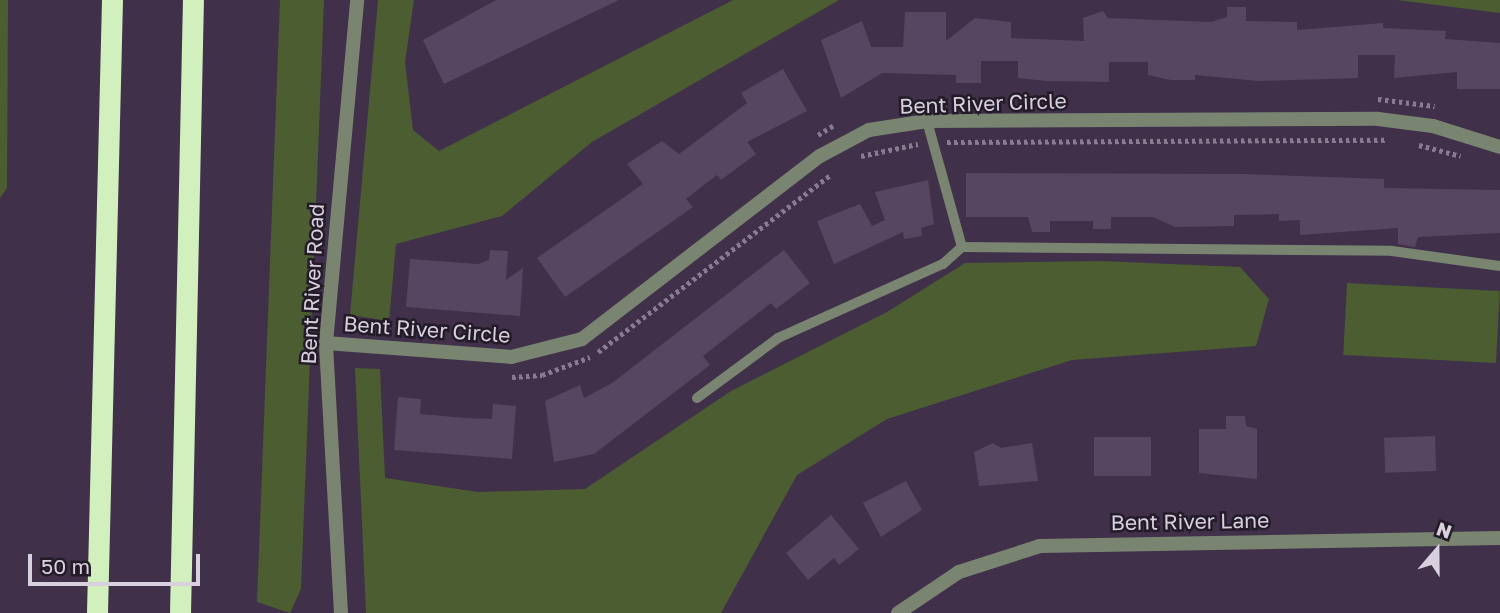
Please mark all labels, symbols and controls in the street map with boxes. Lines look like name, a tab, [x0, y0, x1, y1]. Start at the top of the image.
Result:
street label: Bent River Circle	[899, 87, 1067, 119]
street label: Bent River Road	[295, 203, 329, 365]
street label: Bent River Circle	[343, 311, 511, 347]
street label: Bent River Lane	[1110, 507, 1270, 535]
north arrow	[1402, 515, 1472, 585]
text: N	[1434, 517, 1455, 543]
scale bar	[32, 540, 203, 584]
text: 50 m	[41, 553, 90, 579]

